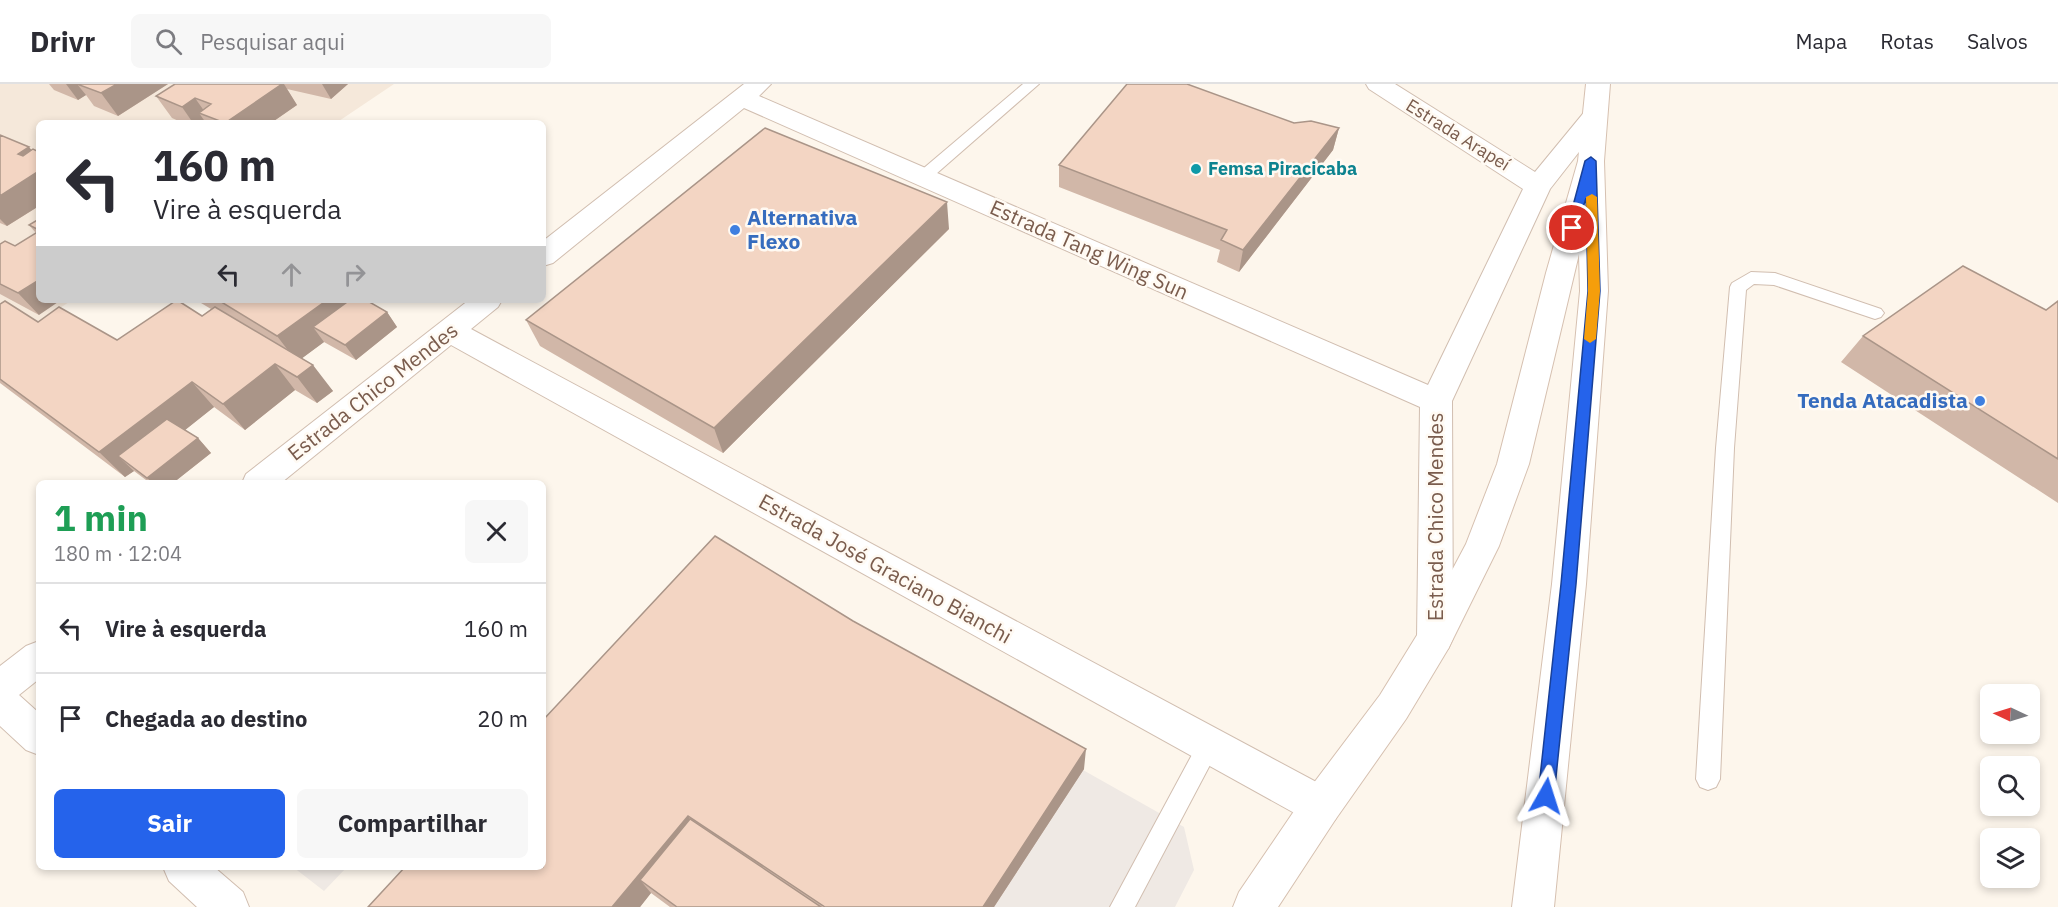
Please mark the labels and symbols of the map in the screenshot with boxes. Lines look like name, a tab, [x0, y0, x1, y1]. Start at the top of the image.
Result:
street label: Estrada Arapeí	[1402, 93, 1515, 176]
place label: Femsa Piracicaba	[1208, 157, 1357, 180]
marker: Femsa Piracicaba	[1189, 162, 1203, 176]
street label: Estrada Tang Wing Sun	[986, 193, 1193, 306]
pin	[1546, 202, 1597, 253]
place label: Alternativa Flexo	[747, 203, 857, 255]
marker: Alternativa Flexo	[728, 223, 742, 237]
street label: Estrada Chico Mendes	[282, 316, 463, 466]
place label: Tenda Atacadista	[1797, 386, 1968, 414]
marker: Tenda Atacadista	[1973, 394, 1987, 408]
street label: Estrada Chico Mendes	[1421, 413, 1449, 621]
street label: Estrada José Graciano Bianchi	[754, 487, 1017, 649]
north arrow	[1980, 684, 2040, 744]
position arrow	[1514, 764, 1578, 828]

